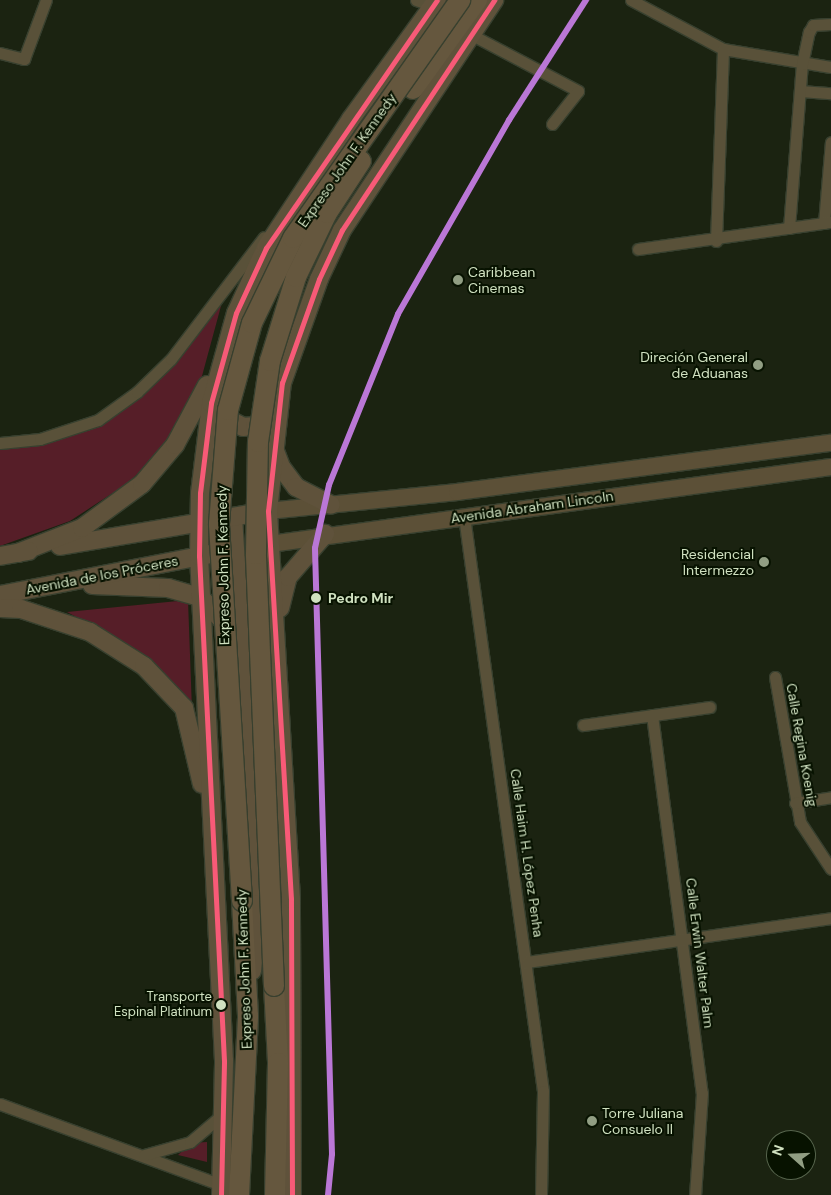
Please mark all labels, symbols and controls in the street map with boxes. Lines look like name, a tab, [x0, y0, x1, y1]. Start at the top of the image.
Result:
street label: Expreso John F. Kennedy	[294, 90, 400, 230]
place label: Caribbean Cinemas	[468, 264, 535, 296]
marker: Caribbean Cinemas	[452, 274, 464, 286]
place label: Direción General de Aduanas	[640, 349, 748, 382]
marker: Direción General de Aduanas	[752, 359, 764, 371]
street label: Expreso John F. Kennedy	[213, 485, 233, 645]
street label: Avenida Abraham Lincoln	[450, 487, 614, 527]
place label: Residencial Intermezzo	[681, 546, 754, 578]
street label: Avenida de los Próceres	[24, 552, 180, 598]
marker: Residencial Intermezzo	[758, 556, 770, 568]
marker: Pedro Mir	[308, 590, 324, 606]
place label: Pedro Mir	[328, 590, 393, 606]
street label: Calle Regina Koenig	[783, 682, 821, 808]
street label: Calle Haim H. López Penha	[507, 768, 547, 938]
street label: Calle Erwin Walter Palm	[682, 877, 718, 1029]
street label: Expreso John F. Kennedy	[233, 889, 255, 1049]
place label: Transporte Espinal Platinum	[114, 990, 212, 1021]
marker: Transporte Espinal Platinum	[216, 1000, 226, 1010]
place label: Torre Juliana Consuelo II	[602, 1105, 683, 1138]
marker: Torre Juliana Consuelo II	[586, 1115, 598, 1127]
north arrow	[766, 1130, 816, 1180]
text: N	[768, 1142, 788, 1158]

